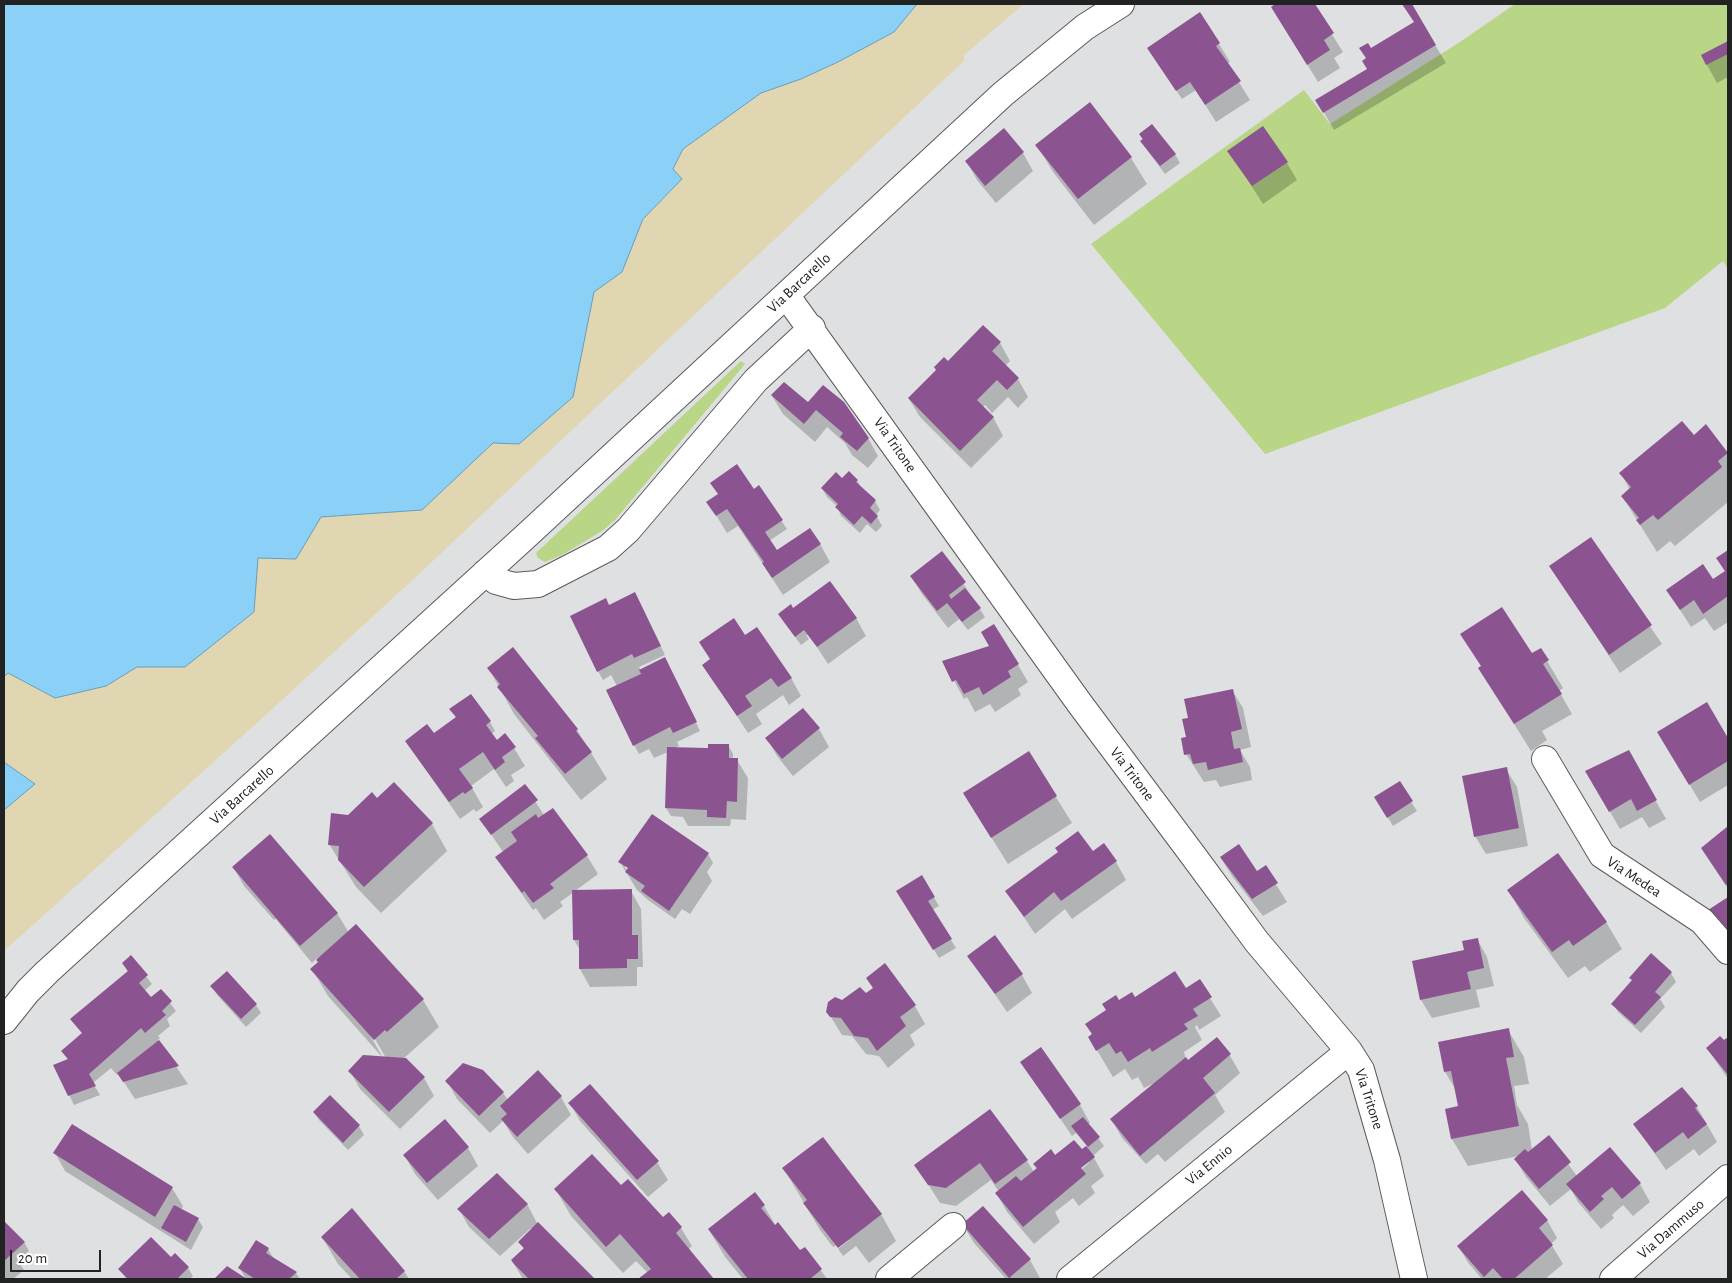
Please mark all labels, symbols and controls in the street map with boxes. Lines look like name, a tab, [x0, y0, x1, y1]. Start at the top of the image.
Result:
street label: Via Barcarello	[764, 249, 834, 317]
street label: Via Tritone	[870, 414, 920, 476]
street label: Via Tritone	[1106, 744, 1158, 804]
street label: Via Barcarello	[206, 762, 278, 828]
street label: Via Medea	[1603, 853, 1665, 901]
street label: Via Tritone	[1351, 1066, 1387, 1132]
street label: Via Ennio	[1182, 1141, 1236, 1189]
street label: Via Dammuso	[1634, 1195, 1708, 1263]
scale bar	[12, 1240, 104, 1272]
text: 20 m	[18, 1251, 47, 1266]

